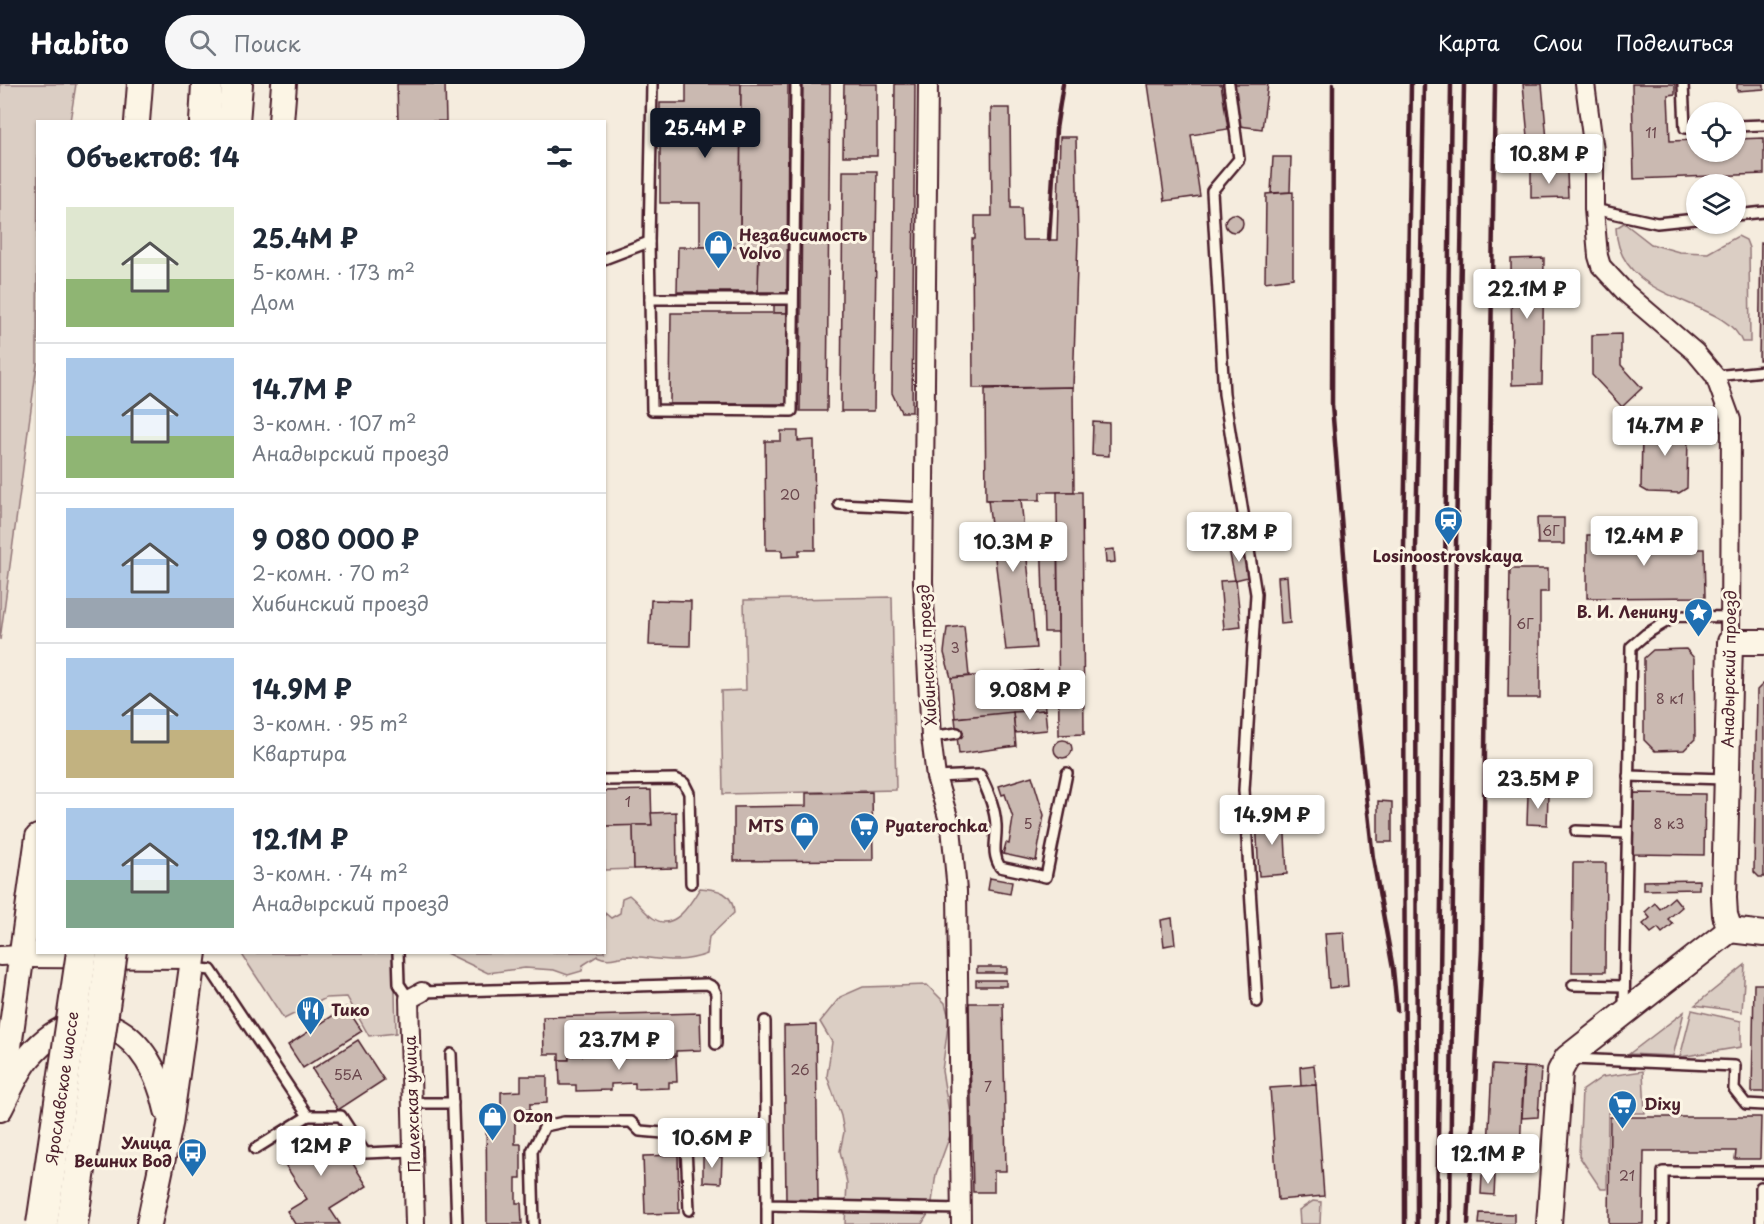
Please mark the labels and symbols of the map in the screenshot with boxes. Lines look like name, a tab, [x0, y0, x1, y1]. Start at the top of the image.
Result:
pin: 25.4M ₽	[650, 108, 760, 159]
house number: 11	[1645, 122, 1657, 143]
pin: 10.8M ₽	[1494, 134, 1604, 185]
place label: Независимость Volvo	[739, 222, 867, 264]
shop icon: Независимость Volvo	[702, 228, 734, 270]
pin: 22.1M ₽	[1472, 269, 1582, 320]
pin: 14.7M ₽	[1610, 406, 1720, 457]
house number: 20	[780, 484, 800, 505]
station icon: Losinoostrovskaya	[1432, 504, 1464, 546]
pin: 17.8M ₽	[1184, 512, 1294, 563]
pin: 12.4M ₽	[1589, 516, 1699, 567]
house number: 6Г	[1542, 520, 1560, 541]
pin: 10.3M ₽	[958, 522, 1068, 573]
place label: Losinoostrovskaya	[1373, 543, 1523, 567]
street label: Хибинский проезд	[910, 584, 942, 726]
street label: Анадырский проезд	[1715, 590, 1741, 748]
place icon: В. И. Ленину	[1683, 596, 1715, 638]
place label: В. И. Ленину	[1577, 599, 1678, 623]
house number: 6Г	[1516, 613, 1534, 634]
house number: 3	[950, 637, 960, 658]
pin: 9.08M ₽	[975, 670, 1085, 721]
house number: 8 к1	[1656, 688, 1684, 709]
pin: 23.5M ₽	[1483, 759, 1593, 810]
house number: 1	[625, 791, 631, 812]
pin: 14.9M ₽	[1217, 795, 1327, 846]
shop icon: MTS	[789, 810, 821, 852]
supermarket icon: Pyaterochka	[848, 810, 880, 852]
place label: MTS	[748, 813, 784, 837]
place label: Pyaterochka	[885, 813, 988, 837]
house number: 5	[1023, 813, 1033, 834]
house number: 8 к3	[1654, 813, 1684, 834]
restaurant icon: Тико	[294, 994, 326, 1036]
place label: Тико	[331, 997, 369, 1021]
street label: Ярославское шоссе	[38, 1010, 84, 1167]
pin: 23.7M ₽	[564, 1020, 674, 1071]
street label: Палехская улица	[397, 1035, 425, 1173]
house number: 26	[790, 1059, 810, 1080]
house number: 55А	[334, 1064, 363, 1085]
house number: 7	[984, 1076, 992, 1097]
supermarket icon: Dixy	[1607, 1088, 1639, 1130]
place label: Dixy	[1644, 1091, 1681, 1115]
shop icon: Ozon	[476, 1100, 508, 1142]
place label: Ozon	[513, 1103, 553, 1127]
pin: 10.6M ₽	[657, 1118, 767, 1169]
pin: 12M ₽	[279, 1126, 363, 1177]
place label: Улица Вешних Вод	[74, 1130, 172, 1172]
pin: 12.1M ₽	[1433, 1134, 1543, 1185]
bus stop icon: Улица Вешних Вод	[177, 1136, 209, 1178]
house number: 21	[1619, 1165, 1635, 1186]

